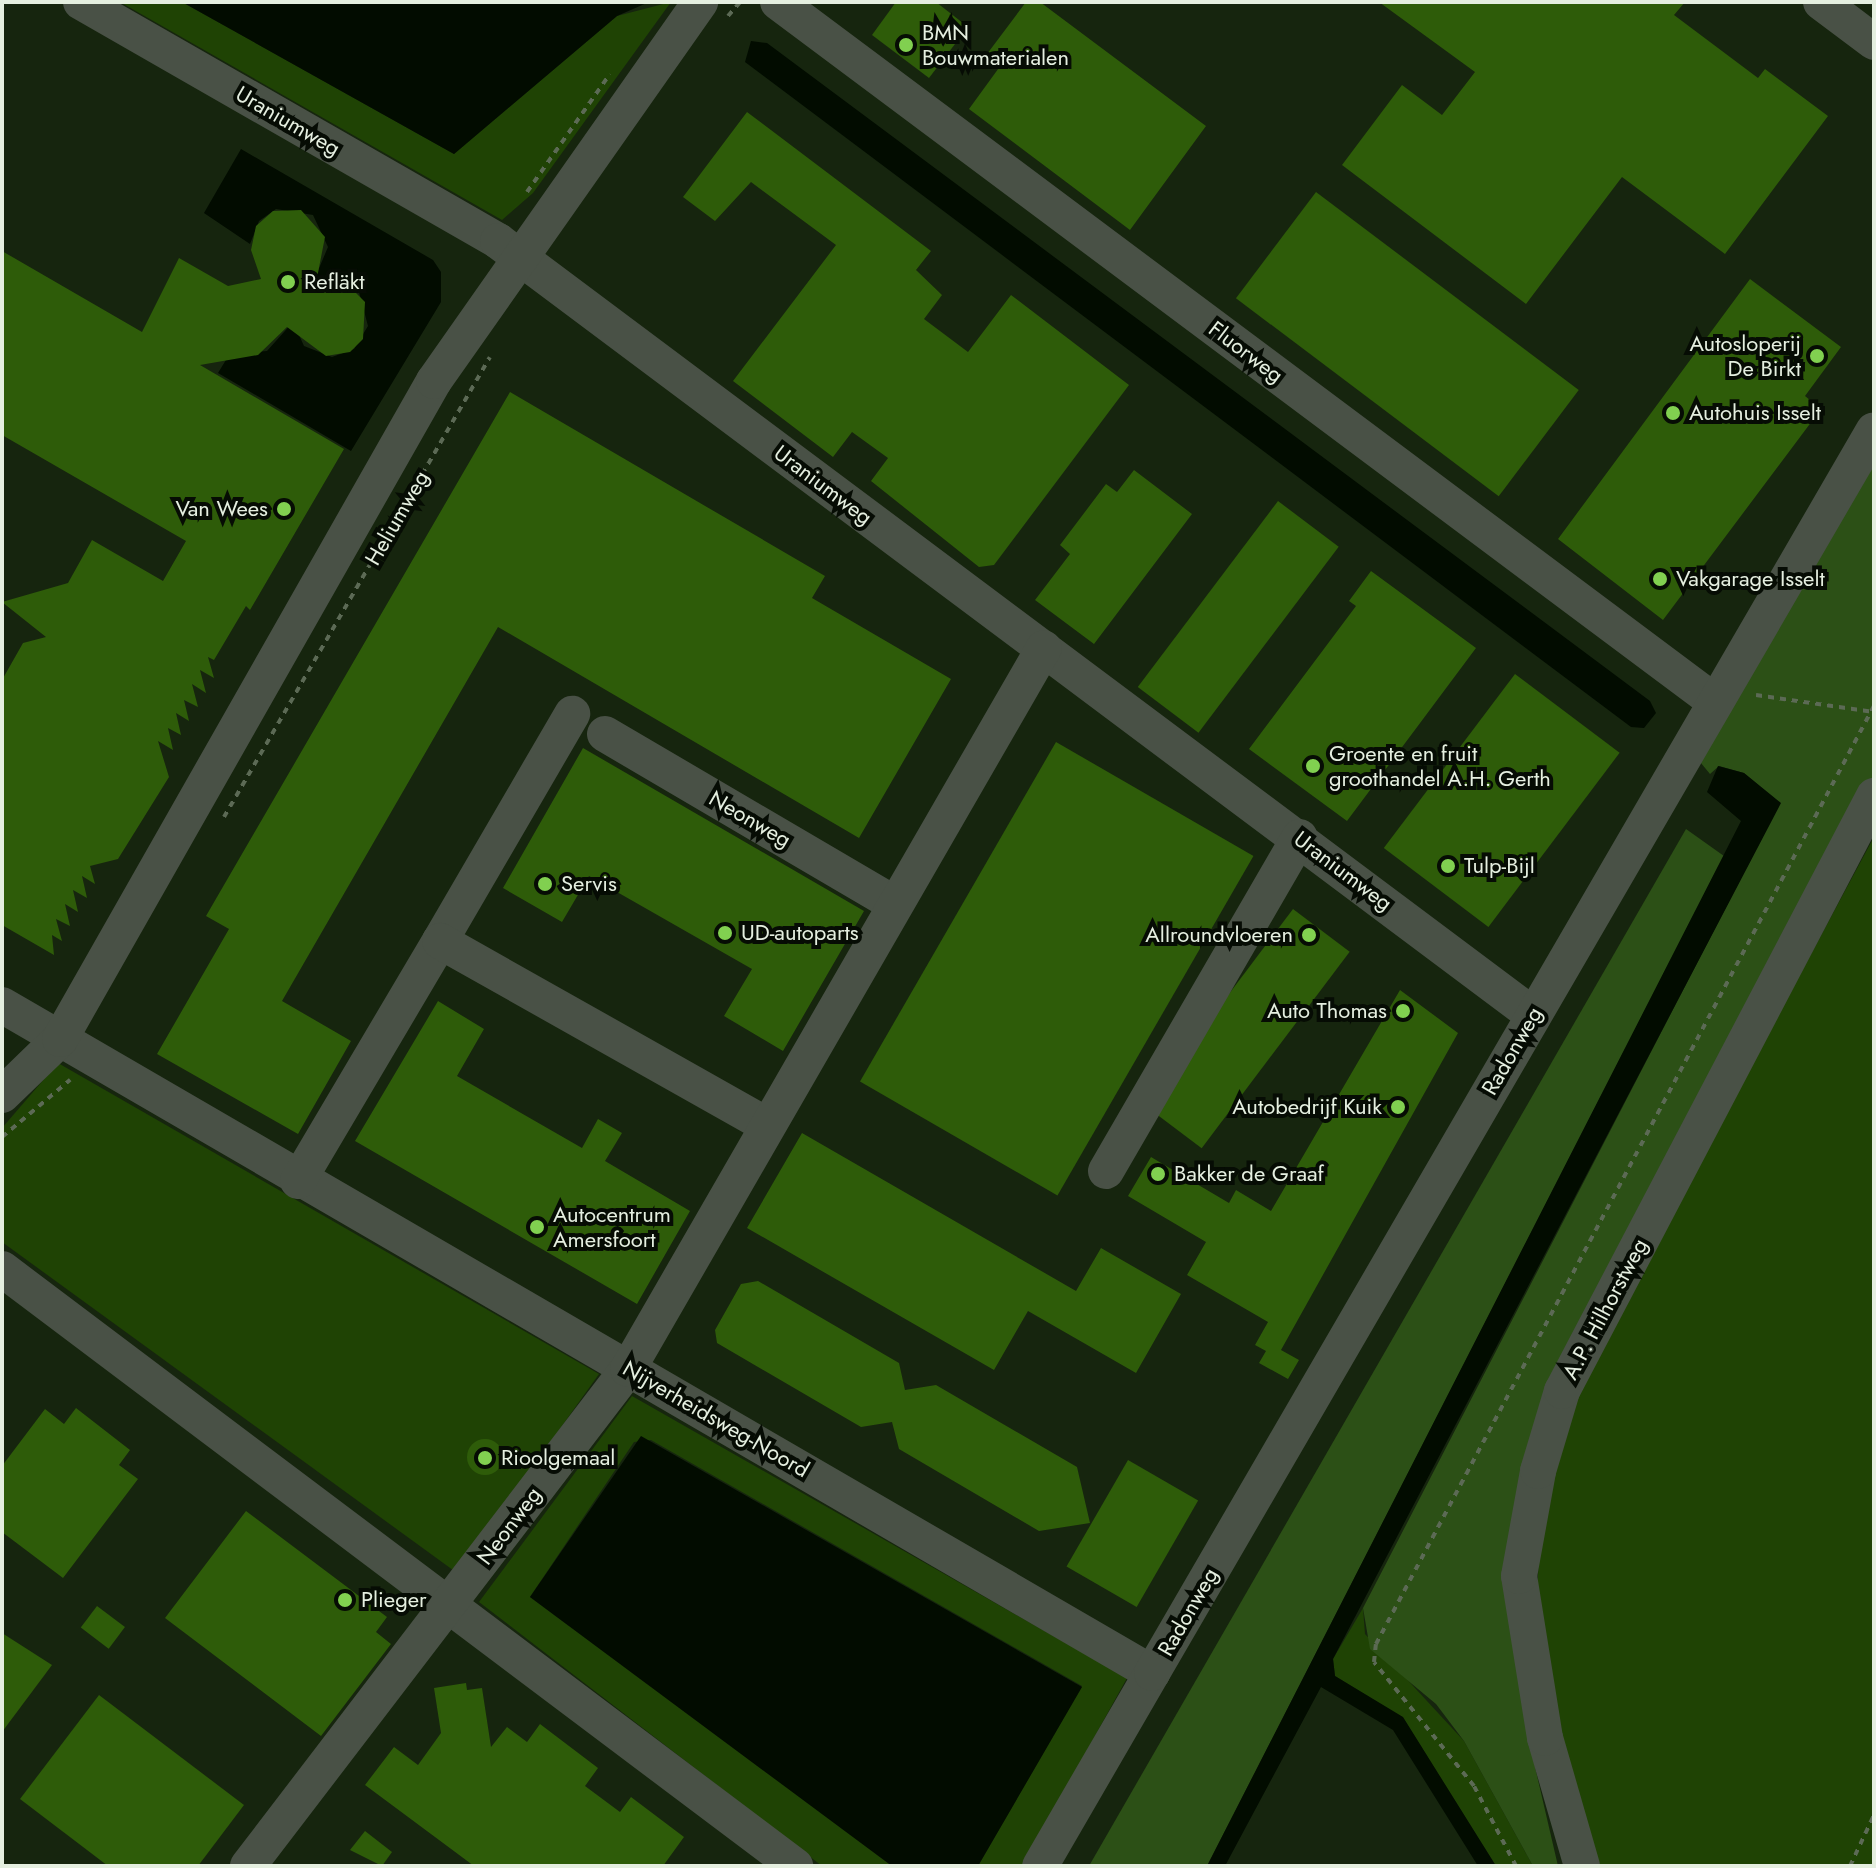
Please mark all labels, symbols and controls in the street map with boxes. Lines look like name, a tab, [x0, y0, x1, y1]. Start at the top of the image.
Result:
place label: BMN Bouwmaterialen	[922, 19, 1069, 70]
marker: BMN Bouwmaterialen	[897, 36, 915, 54]
street label: Uraniumweg	[231, 81, 345, 161]
place label: Refläkt	[304, 269, 365, 295]
marker: Refläkt	[279, 273, 297, 291]
street label: Fluorweg	[1204, 315, 1288, 389]
place label: Autosloperij De Birkt	[1690, 330, 1801, 382]
marker: Autosloperij De Birkt	[1808, 347, 1826, 365]
place label: Autohuis Isselt	[1689, 400, 1821, 426]
marker: Autohuis Isselt	[1664, 404, 1682, 422]
street label: Uraniumweg	[769, 439, 877, 531]
street label: Heliumweg	[359, 466, 435, 570]
place label: Van Wees	[175, 496, 268, 522]
marker: Van Wees	[275, 500, 293, 518]
place label: Vakgarage Isselt	[1676, 566, 1825, 592]
marker: Vakgarage Isselt	[1651, 570, 1669, 588]
place label: Groente en fruit groothandel A.H. Gerth	[1329, 740, 1551, 792]
marker: Groente en fruit groothandel A.H. Gerth	[1304, 757, 1322, 775]
street label: Neonweg	[704, 785, 796, 853]
street label: Uraniumweg	[1289, 825, 1397, 917]
place label: Tulp-Bijl	[1464, 853, 1535, 879]
marker: Tulp-Bijl	[1439, 857, 1457, 875]
place label: Servis	[561, 871, 617, 897]
marker: Servis	[536, 875, 554, 893]
place label: UD-autoparts	[741, 920, 859, 946]
place label: Allroundvloeren	[1145, 922, 1293, 948]
marker: UD-autoparts	[716, 924, 734, 942]
marker: Allroundvloeren	[1300, 926, 1318, 944]
place label: Auto Thomas	[1267, 998, 1387, 1024]
marker: Auto Thomas	[1394, 1002, 1412, 1020]
street label: Radonweg	[1476, 1002, 1548, 1100]
place label: Autobedrijf Kuik	[1232, 1094, 1382, 1120]
marker: Autobedrijf Kuik	[1389, 1098, 1407, 1116]
place label: Bakker de Graaf	[1174, 1161, 1324, 1187]
marker: Bakker de Graaf	[1149, 1165, 1167, 1183]
place label: Autocentrum Amersfoort	[553, 1201, 671, 1252]
marker: Autocentrum Amersfoort	[528, 1218, 546, 1236]
street label: A.P. Hilhorstweg	[1557, 1234, 1653, 1384]
street label: Nijverheidsweg-Noord	[618, 1355, 814, 1483]
place label: Rioolgemaal	[501, 1445, 615, 1471]
marker: Rioolgemaal	[476, 1449, 494, 1467]
street label: Neonweg	[471, 1482, 547, 1570]
street label: Radonweg	[1152, 1563, 1224, 1661]
place label: Plieger	[361, 1587, 427, 1613]
marker: Plieger	[336, 1591, 354, 1609]

